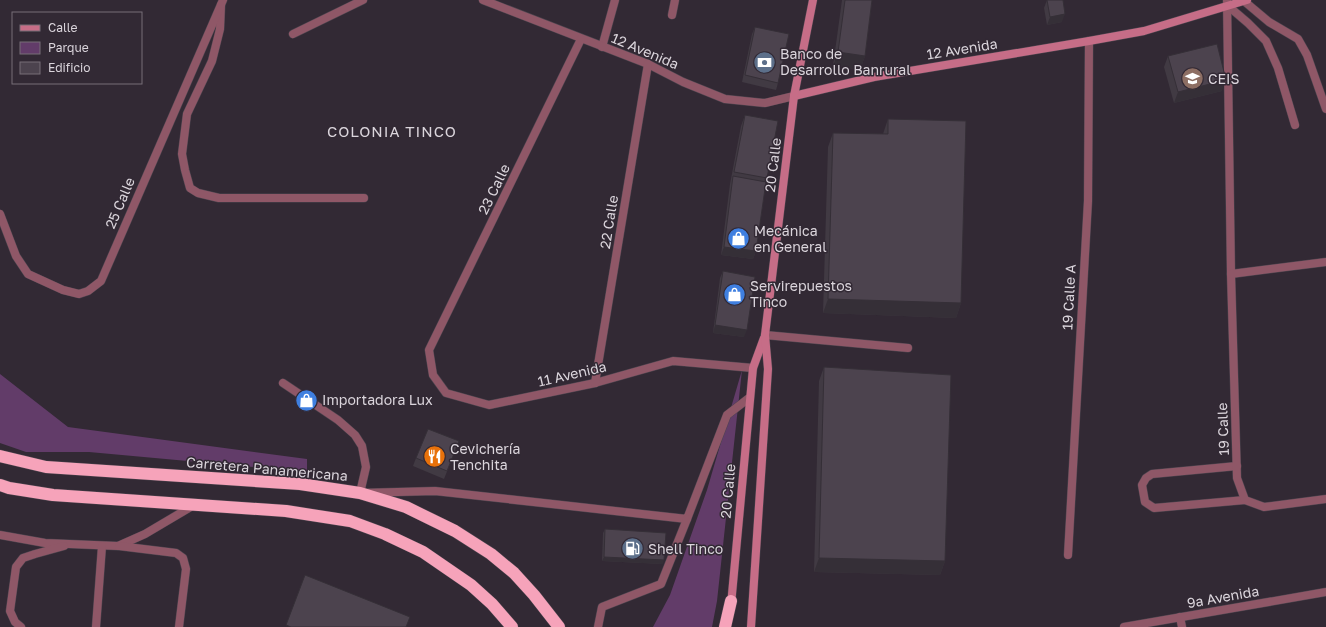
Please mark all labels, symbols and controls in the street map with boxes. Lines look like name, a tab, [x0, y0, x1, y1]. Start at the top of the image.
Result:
legend	[12, 12, 142, 84]
text: Calle	[48, 20, 78, 35]
street label: 12 Avenida	[609, 29, 681, 72]
street label: 12 Avenida	[925, 35, 999, 62]
text: Parque	[48, 40, 89, 55]
place label: Banco de Desarrollo Banrural	[780, 45, 911, 78]
bank icon: Banco de Desarrollo Banrural	[751, 49, 777, 75]
text: Edificio	[48, 60, 90, 75]
school or university icon: CEIS	[1180, 66, 1206, 92]
place label: CEIS	[1208, 70, 1239, 87]
district label: COLONIA TINCO	[327, 122, 457, 140]
street label: 20 Calle	[761, 137, 784, 193]
street label: 23 Calle	[474, 161, 513, 217]
street label: 25 Calle	[101, 175, 138, 231]
street label: 22 Calle	[596, 194, 621, 250]
place label: Mecánica en General	[754, 222, 827, 255]
shop icon: Mecánica en General	[726, 226, 752, 252]
street label: 19 Calle A	[1058, 263, 1079, 330]
place label: Servirepuestos Tinco	[750, 277, 852, 310]
shop icon: Servirepuestos Tinco	[721, 281, 747, 307]
street label: 11 Avenida	[536, 357, 608, 390]
shop icon: Importadora Lux	[293, 387, 319, 413]
place label: Importadora Lux	[322, 391, 433, 408]
street label: 19 Calle	[1213, 402, 1232, 456]
place label: Cevichería Tenchita	[450, 440, 520, 473]
restaurant icon: Cevichería Tenchita	[422, 444, 448, 470]
street label: Carretera Panamericana	[186, 453, 348, 484]
street label: 20 Calle	[717, 463, 738, 519]
fuel station icon: Shell Tinco	[620, 536, 646, 562]
place label: Shell Tinco	[648, 540, 723, 557]
street label: 9a Avenida	[1185, 582, 1260, 611]

